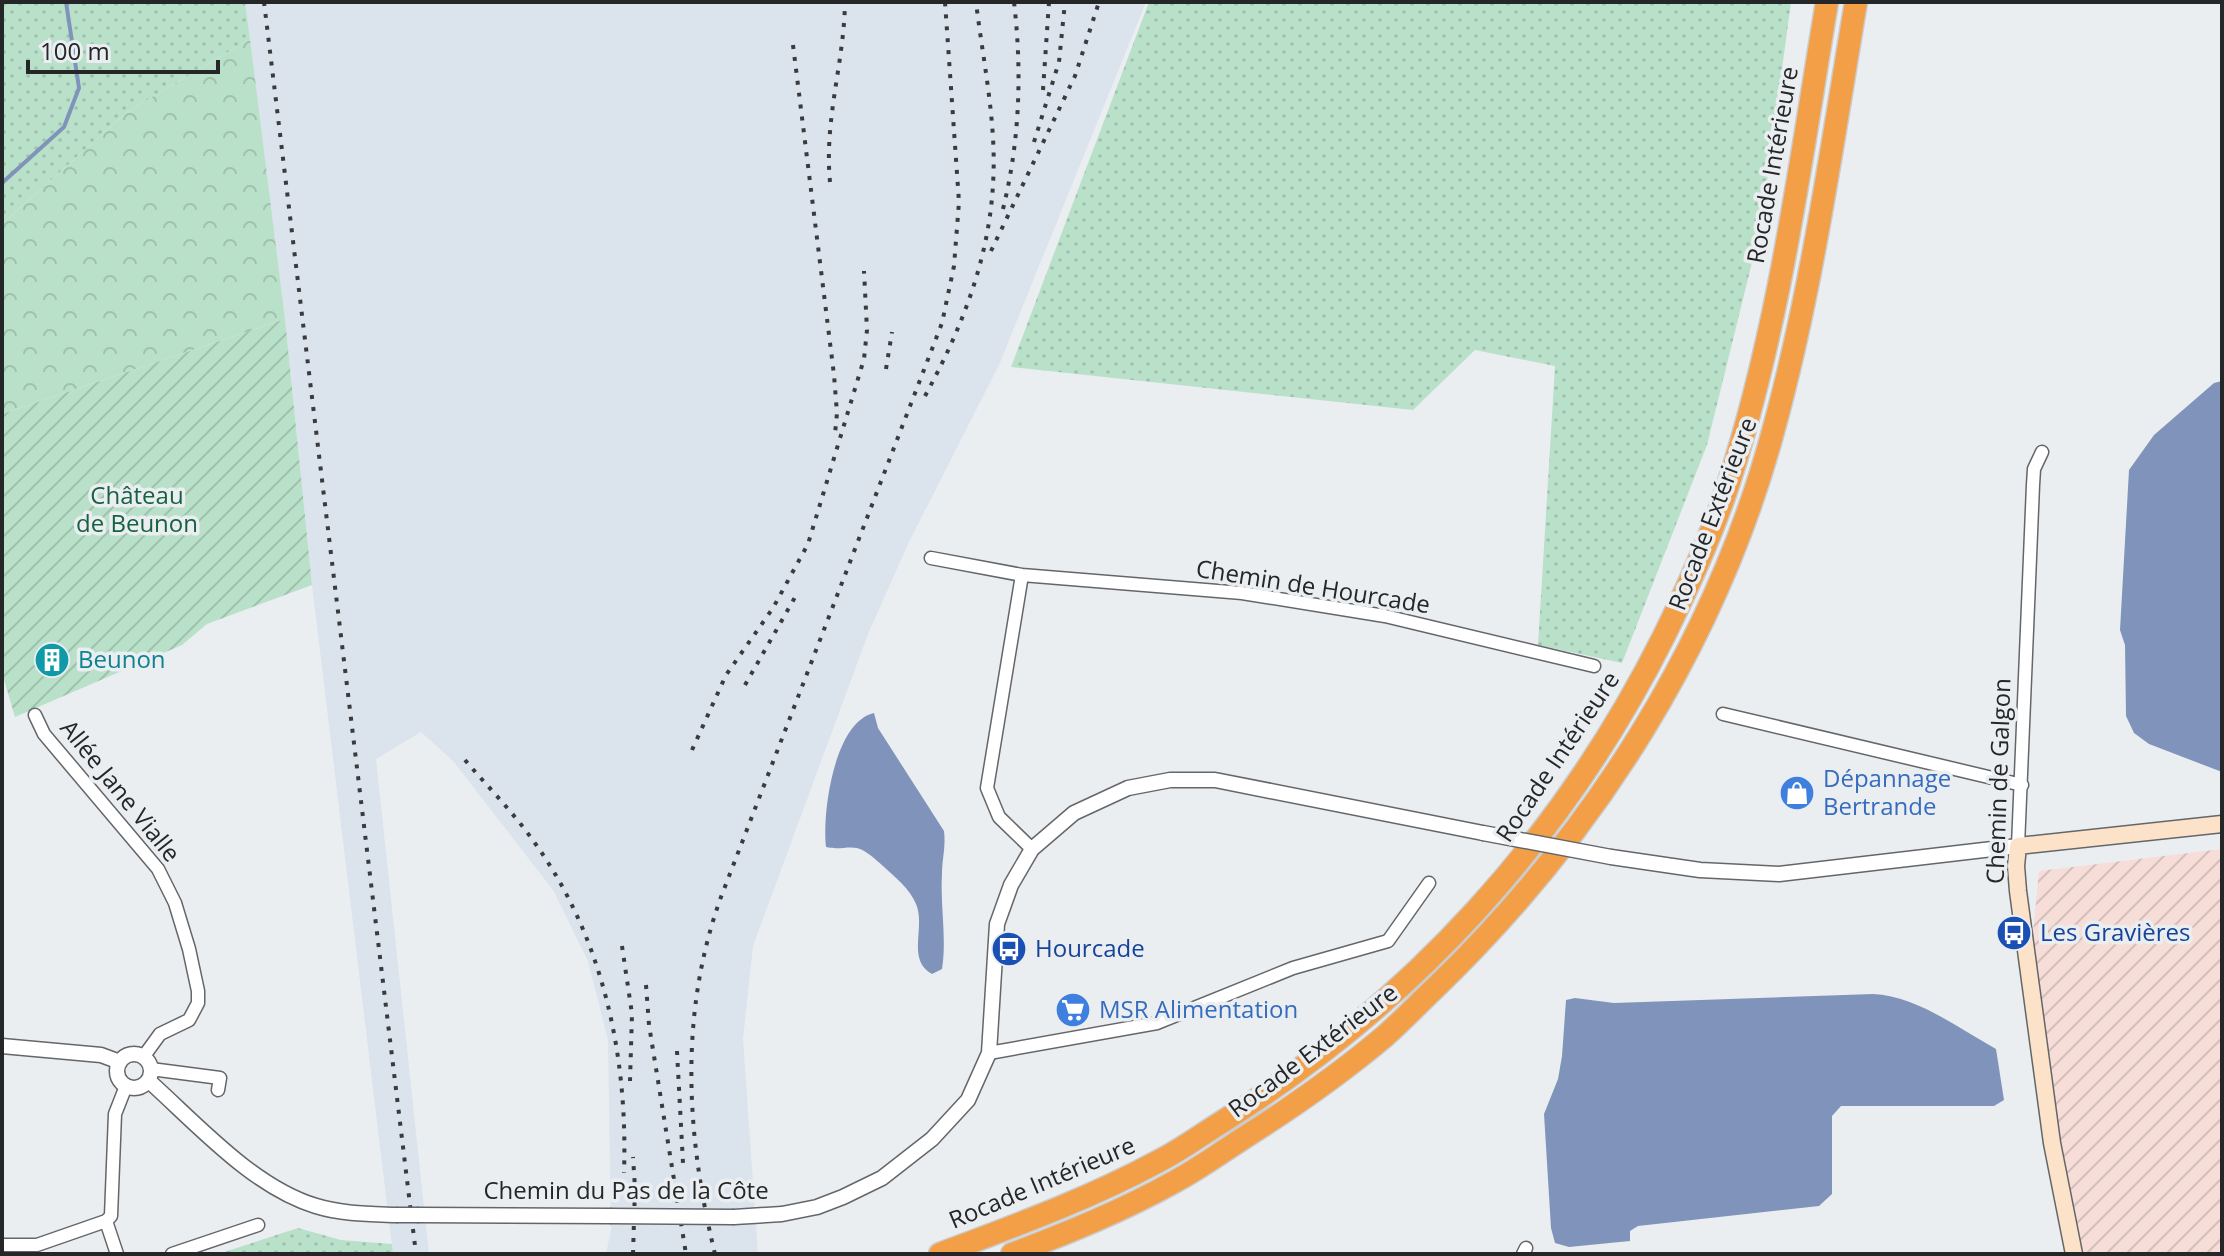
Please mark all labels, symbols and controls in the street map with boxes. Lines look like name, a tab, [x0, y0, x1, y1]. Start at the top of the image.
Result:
scale bar	[28, 24, 218, 74]
text: 100 m	[40, 34, 110, 67]
street label: Rocade Intérieure	[1738, 64, 1805, 266]
street label: Rocade Extérieure	[1660, 412, 1764, 614]
park label: Château de Beunon	[76, 478, 198, 539]
street label: Chemin de Hourcade	[1194, 551, 1433, 620]
building icon: Beunon	[33, 641, 71, 679]
place label: Beunon	[78, 642, 166, 675]
street label: Rocade Intérieure	[1487, 664, 1626, 848]
street label: Chemin de Galgon	[1977, 677, 2018, 884]
street label: Allée Jane Vialle	[54, 712, 189, 868]
place label: Dépannage Bertrande	[1823, 761, 1951, 822]
shop icon: Dépannage Bertrande	[1778, 774, 1816, 812]
bus stop icon: Les Gravières	[1995, 914, 2033, 952]
place label: Les Gravières	[2040, 915, 2191, 948]
bus stop icon: Hourcade	[990, 930, 1028, 968]
place label: Hourcade	[1035, 931, 1145, 964]
street label: Rocade Extérieure	[1221, 975, 1403, 1124]
supermarket icon: MSR Alimentation	[1054, 991, 1092, 1029]
place label: MSR Alimentation	[1099, 992, 1298, 1025]
street label: Rocade Intérieure	[943, 1127, 1140, 1236]
street label: Chemin du Pas de la Côte	[483, 1173, 769, 1206]

